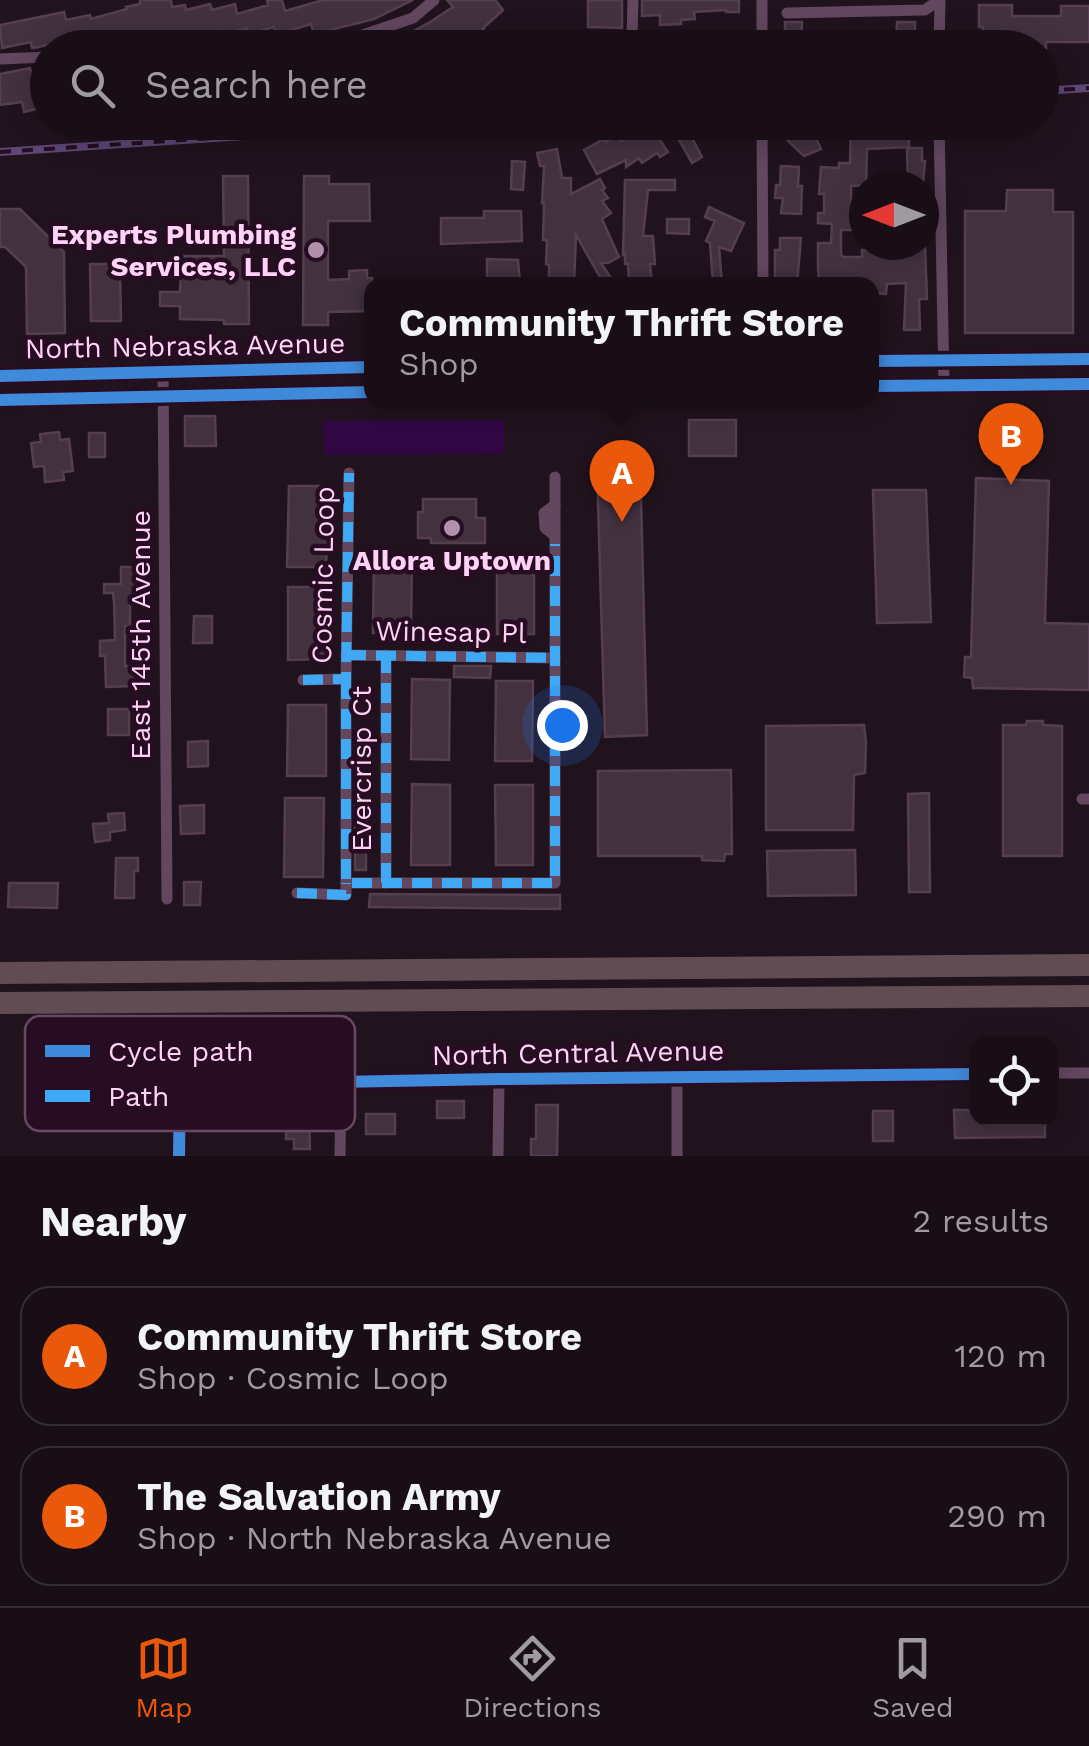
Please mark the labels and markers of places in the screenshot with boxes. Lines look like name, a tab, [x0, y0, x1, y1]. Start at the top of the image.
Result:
place label: Experts Plumbing Services, LLC	[51, 218, 296, 283]
marker: Experts Plumbing Services, LLC	[305, 239, 327, 261]
pin: B	[978, 402, 1044, 485]
pin: A	[590, 440, 654, 522]
marker: Allora Uptown	[441, 517, 463, 539]
place label: Allora Uptown	[353, 544, 551, 577]

